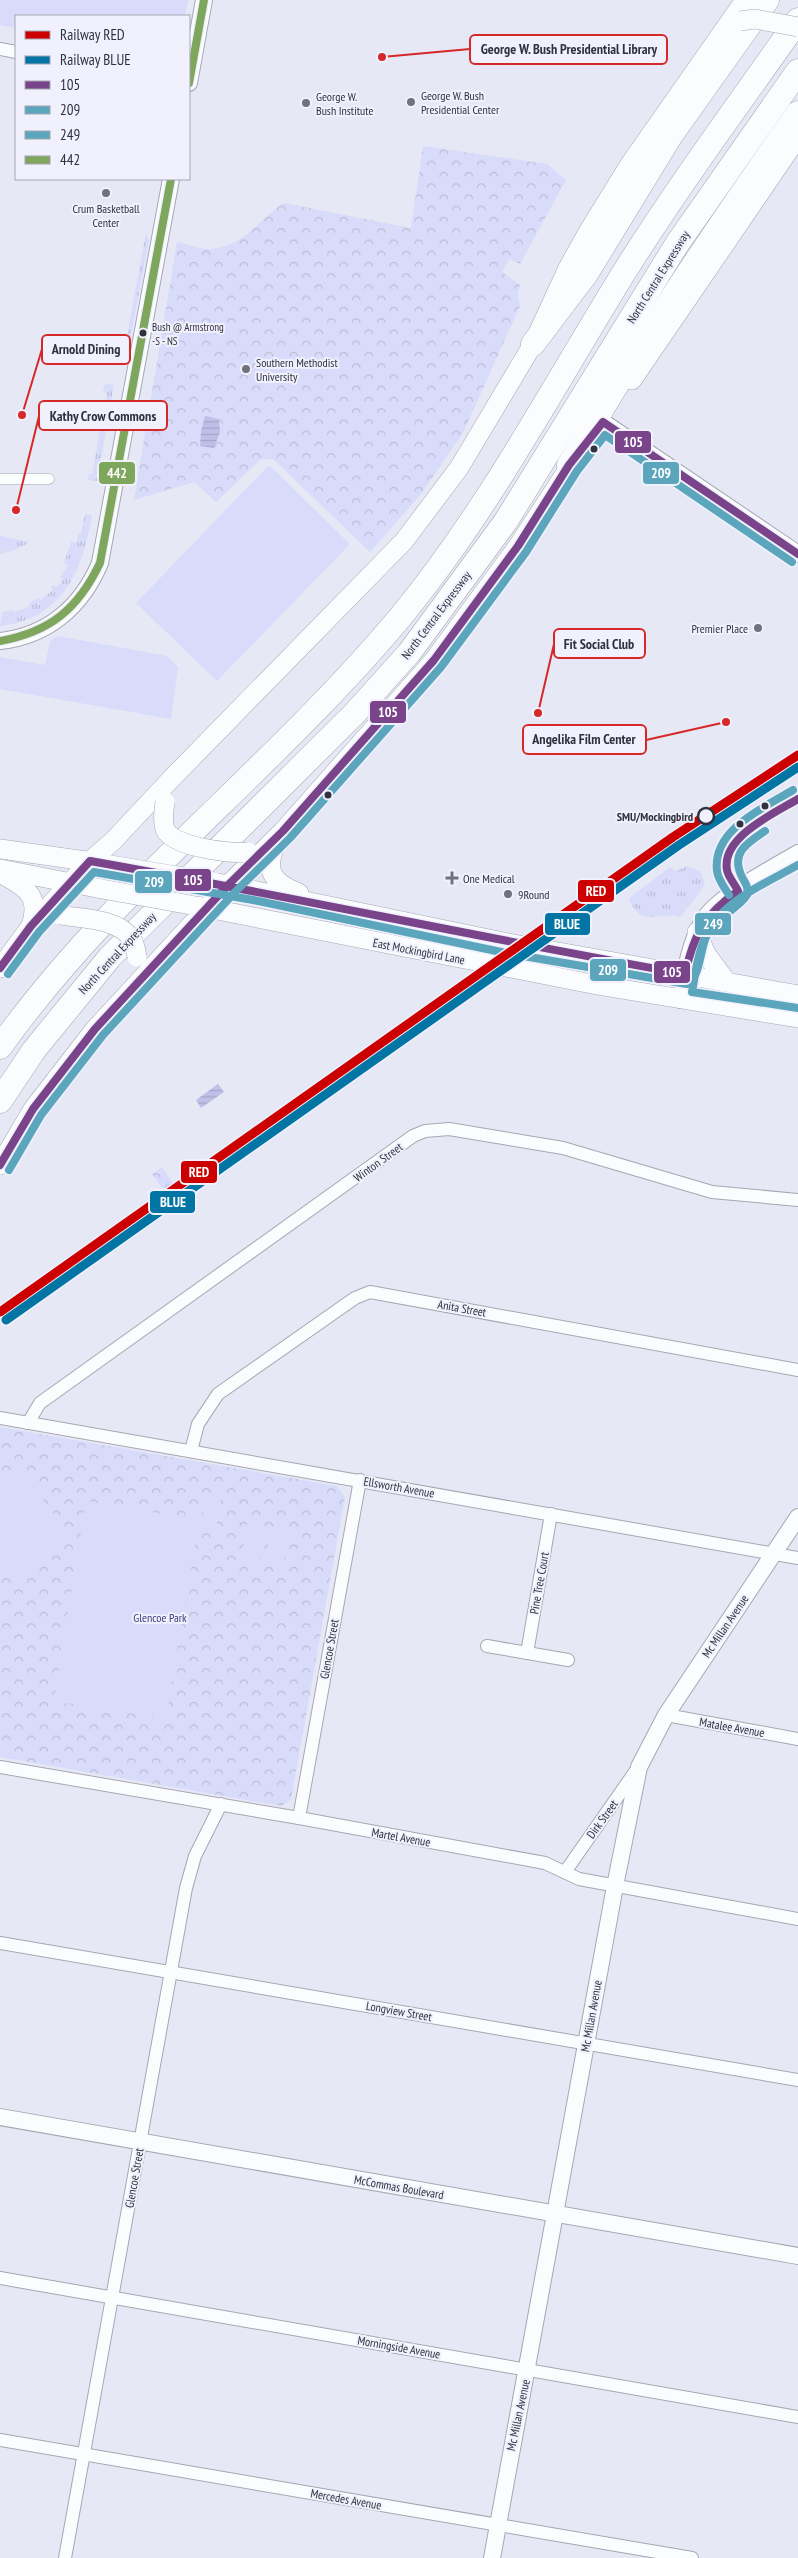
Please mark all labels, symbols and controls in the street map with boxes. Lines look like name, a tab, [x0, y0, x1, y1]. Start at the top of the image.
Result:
legend	[15, 15, 190, 180]
text: Railway RED	[60, 25, 125, 44]
callout: George W. Bush Presidential Library	[470, 35, 667, 64]
text: George W. Bush Presidential Library	[481, 40, 658, 58]
text: Railway BLUE	[60, 50, 131, 69]
text: 105	[60, 75, 80, 94]
place label: George W. Bush Presidential Center	[421, 88, 500, 117]
place label: George W. Bush Institute	[316, 89, 373, 118]
marker: George W. Bush Presidential Center	[405, 96, 417, 108]
marker: George W. Bush Institute	[300, 97, 312, 109]
text: 209	[60, 100, 80, 119]
text: 249	[60, 125, 80, 144]
text: 442	[60, 150, 80, 169]
marker: Crum Basketball Center	[100, 187, 112, 199]
place label: Crum Basketball Center	[72, 201, 140, 230]
street label: North Central Expressway	[623, 227, 693, 326]
place label: Bush @ Armstrong -S - NS	[152, 320, 224, 348]
marker: Bush @ Armstrong -S - NS	[138, 328, 148, 338]
callout: Arnold Dining	[42, 335, 130, 364]
text: Arnold Dining	[51, 340, 120, 358]
place label: Southern Methodist University	[256, 355, 338, 384]
marker: Southern Methodist University	[240, 363, 252, 375]
callout: Kathy Crow Commons	[39, 401, 167, 430]
text: Kathy Crow Commons	[50, 407, 156, 425]
line badge: 105	[614, 430, 652, 454]
text: 105	[623, 433, 643, 451]
unlabelled marker	[589, 444, 599, 454]
line badge: 442	[98, 461, 136, 485]
line badge: 209	[642, 461, 680, 485]
text: 442	[107, 464, 127, 482]
text: 209	[651, 464, 671, 482]
street label: North Central Expressway	[398, 568, 474, 662]
place label: Premier Place	[691, 621, 748, 636]
marker: Premier Place	[752, 622, 764, 634]
callout: Fit Social Club	[554, 629, 645, 658]
text: Fit Social Club	[564, 635, 634, 653]
line badge: 105	[369, 700, 407, 724]
text: 105	[378, 703, 398, 721]
callout: Angelika Film Center	[523, 725, 646, 754]
text: Angelika Film Center	[531, 730, 637, 748]
unlabelled marker	[323, 790, 333, 800]
unlabelled marker	[760, 801, 770, 811]
marker: SMU/Mockingbird	[697, 807, 715, 825]
place label: SMU/Mockingbird	[617, 809, 693, 824]
unlabelled marker	[735, 819, 745, 829]
line badge: 105	[174, 868, 212, 892]
line badge: 209	[134, 870, 173, 894]
text: 105	[183, 871, 203, 889]
marker: One Medical	[445, 871, 459, 885]
place label: One Medical	[463, 871, 515, 886]
text: 209	[144, 873, 164, 891]
line badge: RED	[577, 879, 615, 903]
text: RED	[586, 882, 607, 900]
place label: 9Round	[518, 887, 550, 902]
marker: 9Round	[502, 888, 514, 900]
street label: North Central Expressway	[75, 909, 159, 997]
line badge: BLUE	[544, 912, 591, 936]
line badge: 249	[694, 912, 732, 936]
text: BLUE	[554, 915, 580, 933]
text: 249	[703, 915, 723, 933]
street label: East Mockingbird Lane	[372, 935, 466, 967]
line badge: 209	[589, 958, 627, 982]
line badge: 105	[653, 960, 691, 984]
text: 209	[598, 961, 618, 979]
text: 105	[662, 963, 682, 981]
street label: Winton Street	[351, 1139, 406, 1185]
line badge: RED	[180, 1160, 218, 1184]
text: RED	[189, 1163, 210, 1181]
line badge: BLUE	[149, 1190, 196, 1214]
text: BLUE	[160, 1193, 186, 1211]
street label: Anita Street	[437, 1296, 488, 1320]
street label: Ellsworth Avenue	[362, 1473, 436, 1501]
street label: Pine Tree Court	[526, 1550, 552, 1615]
street label: Mc Millan Avenue	[698, 1592, 752, 1660]
park label: Glencoe Park	[133, 1610, 187, 1625]
street label: Glencoe Street	[316, 1617, 342, 1680]
street label: Matalee Avenue	[698, 1714, 766, 1740]
street label: Dirk Street	[583, 1796, 621, 1841]
street label: Martel Avenue	[370, 1824, 432, 1850]
street label: Mc Millan Avenue	[577, 1979, 605, 2053]
street label: Longview Street	[365, 1998, 434, 2024]
street label: Glencoe Street	[121, 2146, 147, 2209]
street label: McCommas Boulevard	[353, 2172, 445, 2202]
street label: Morningside Avenue	[356, 2332, 442, 2362]
street label: Mc Millan Avenue	[503, 2378, 533, 2452]
street label: Mercedes Avenue	[309, 2485, 383, 2513]

